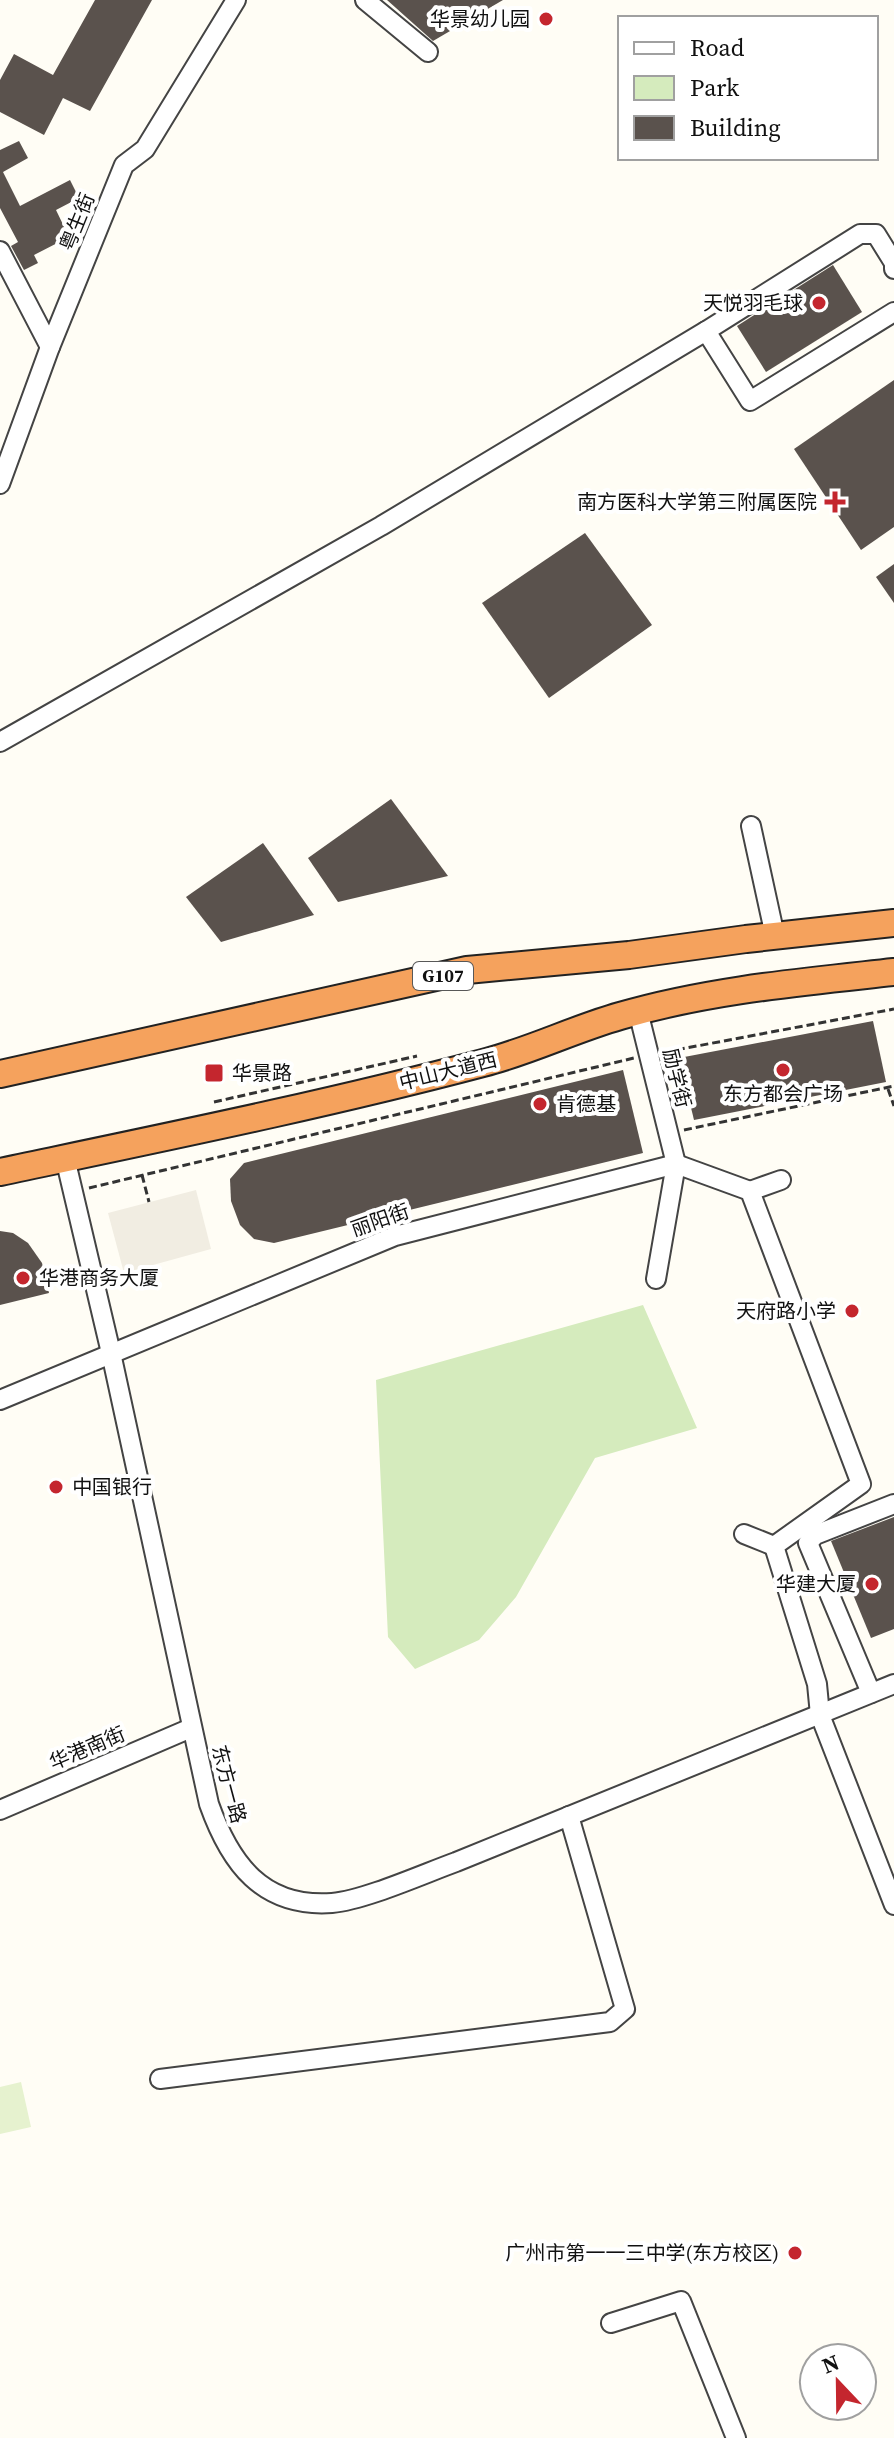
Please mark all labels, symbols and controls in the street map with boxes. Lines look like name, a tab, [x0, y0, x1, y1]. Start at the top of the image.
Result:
place label: 华景幼儿园	[430, 5, 530, 33]
marker: 华景幼儿园	[537, 10, 555, 28]
legend	[618, 16, 878, 160]
text: Road	[690, 31, 745, 64]
text: Park	[690, 71, 740, 104]
text: Building	[690, 111, 781, 144]
street label: 粤生街	[53, 189, 101, 255]
place label: 天悦羽毛球	[703, 289, 803, 317]
marker: 天悦羽毛球	[810, 294, 828, 312]
place label: 南方医科大学第三附属医院	[577, 488, 817, 516]
marker: 南方医科大学第三附属医院	[824, 491, 846, 513]
road number: G107	[413, 962, 473, 990]
street label: 中山大道西	[396, 1045, 500, 1097]
street label: 励学街	[656, 1046, 698, 1110]
place label: 华景路	[232, 1059, 292, 1087]
marker: 东方都会广场	[774, 1061, 792, 1079]
marker: 华景路	[203, 1062, 225, 1084]
place label: 东方都会广场	[723, 1080, 843, 1108]
place label: 肯德基	[556, 1090, 616, 1118]
marker: 肯德基	[531, 1095, 549, 1113]
street label: 丽阳街	[347, 1197, 413, 1243]
place label: 华港商务大厦	[39, 1264, 159, 1292]
marker: 华港商务大厦	[14, 1269, 32, 1287]
place label: 天府路小学	[736, 1297, 836, 1325]
marker: 天府路小学	[843, 1302, 861, 1320]
place label: 中国银行	[72, 1473, 152, 1501]
marker: 中国银行	[47, 1478, 65, 1496]
place label: 华建大厦	[776, 1570, 856, 1598]
marker: 华建大厦	[863, 1575, 881, 1593]
street label: 华港南街	[45, 1719, 129, 1777]
street label: 东方一路	[205, 1742, 253, 1826]
place label: 广州市第一一三中学(东方校区)	[505, 2239, 779, 2267]
marker: 广州市第一一三中学(东方校区)	[786, 2244, 804, 2262]
north arrow	[798, 2342, 878, 2422]
text: N	[817, 2347, 844, 2380]

